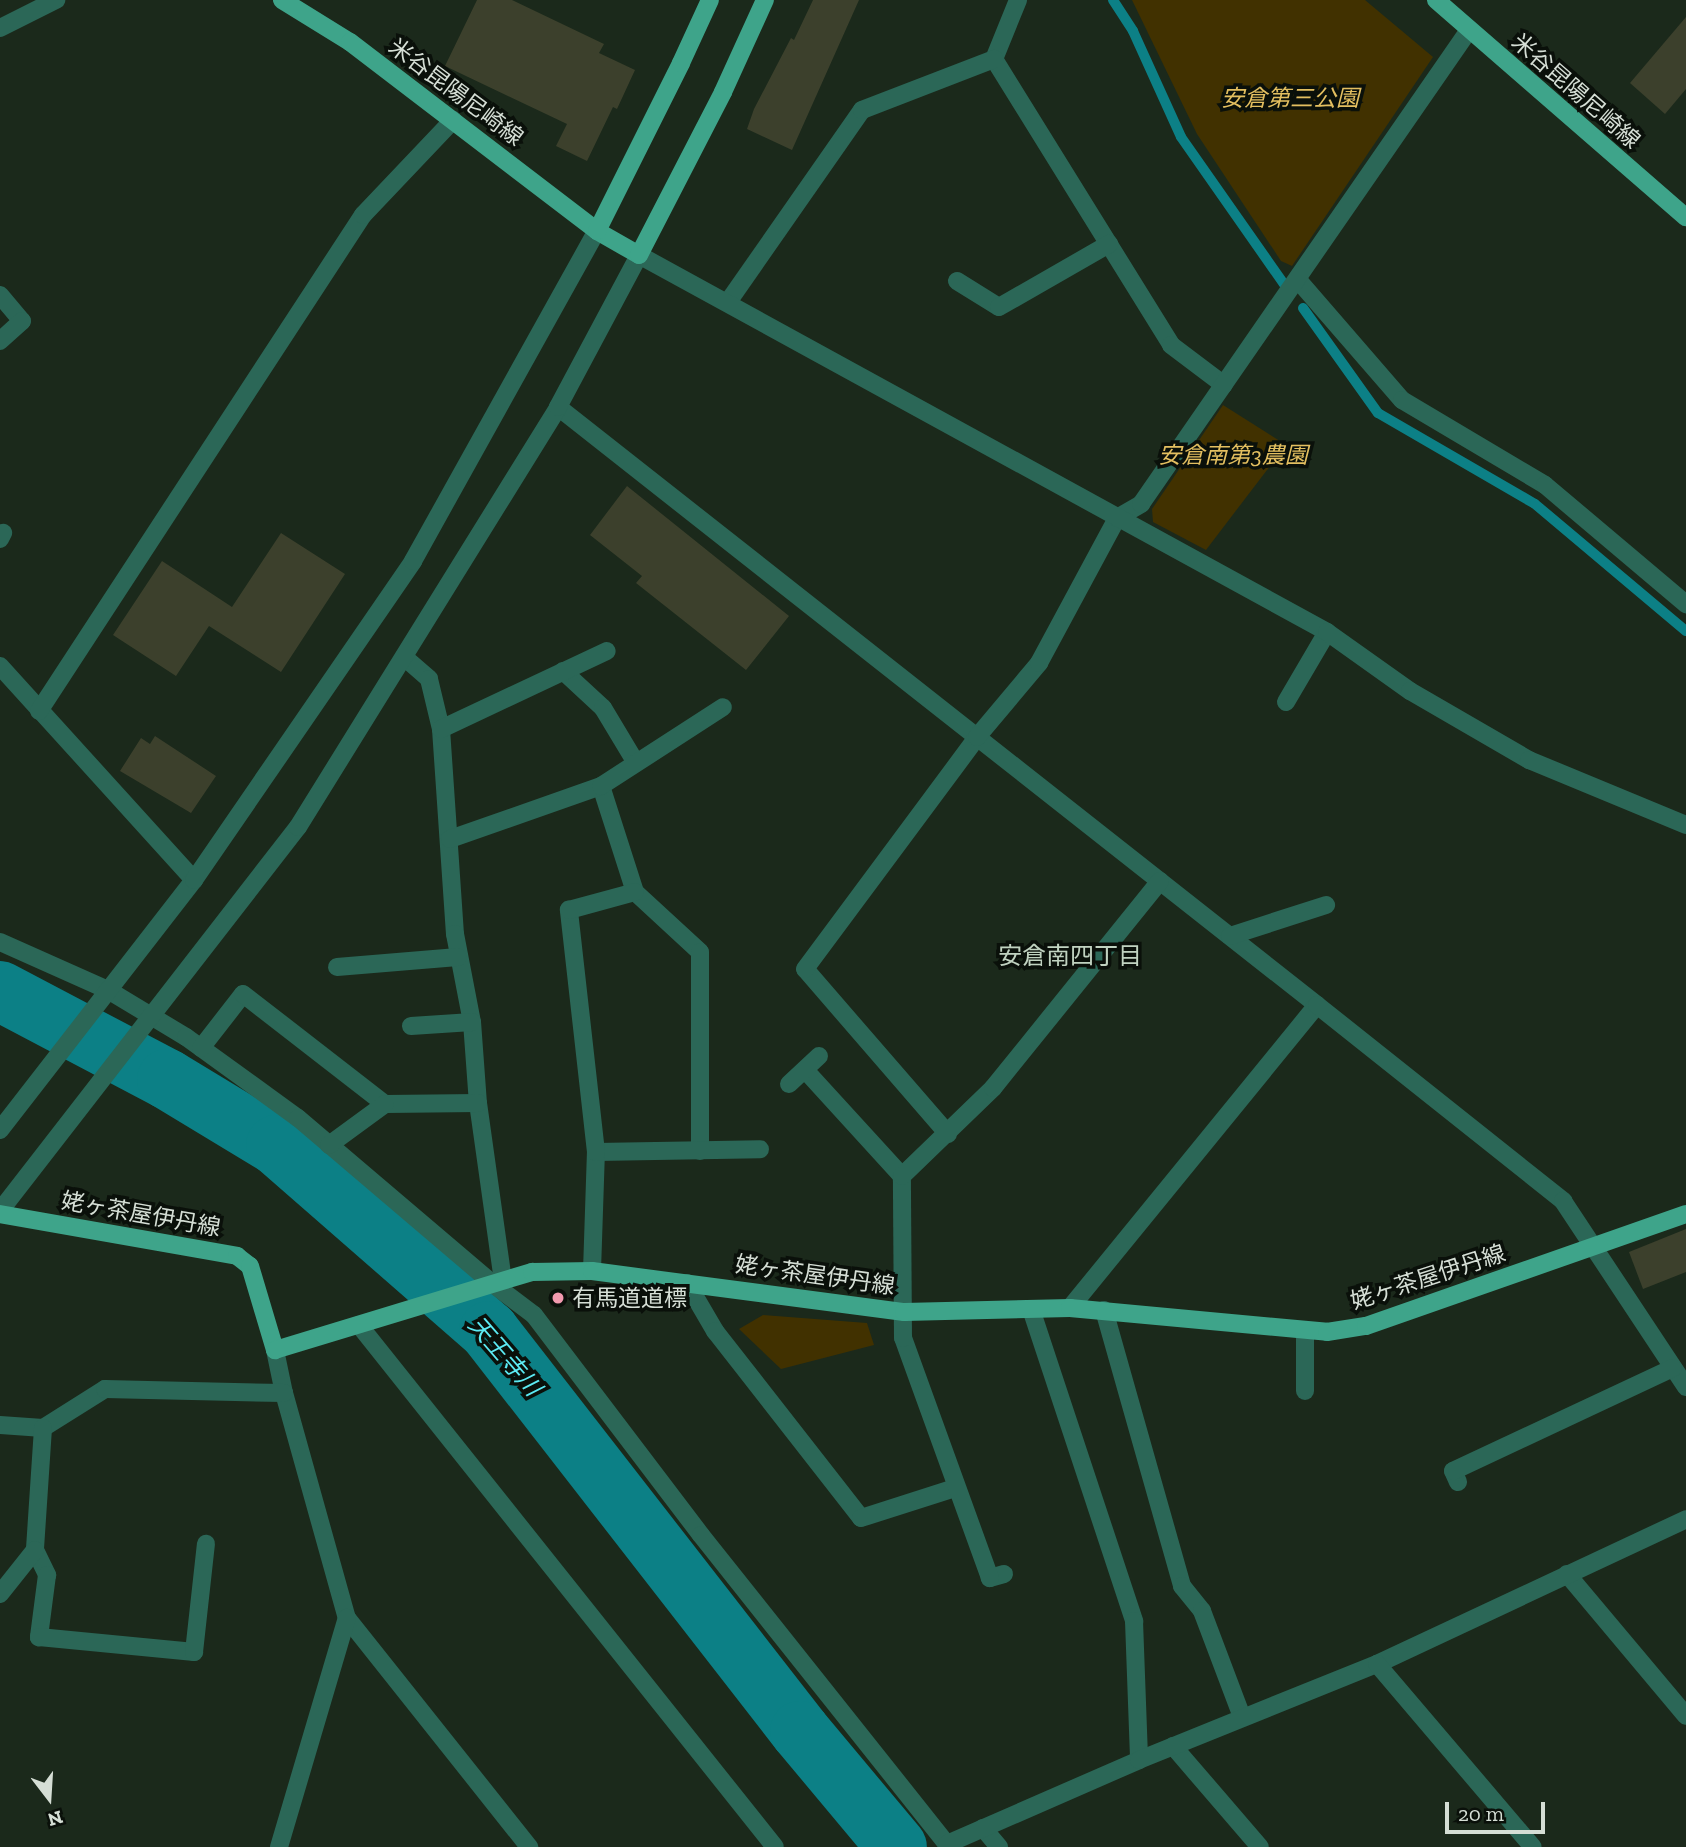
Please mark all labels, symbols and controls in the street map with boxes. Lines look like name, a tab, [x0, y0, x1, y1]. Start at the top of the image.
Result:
street label: 米谷昆陽尼崎線	[1506, 28, 1646, 154]
street label: 米谷昆陽尼崎線	[383, 33, 529, 151]
park label: 安倉第三公園	[1221, 84, 1359, 112]
park label: 安倉南第3農園	[1158, 441, 1308, 469]
district label: 安倉南四丁目	[998, 942, 1142, 970]
street label: 姥ヶ茶屋伊丹線	[59, 1186, 223, 1242]
street label: 姥ヶ茶屋伊丹線	[1347, 1239, 1509, 1315]
street label: 姥ヶ茶屋伊丹線	[733, 1250, 897, 1300]
place label: 有馬道道標	[572, 1284, 687, 1312]
marker: 有馬道道標	[550, 1290, 566, 1306]
water label: 天王寺川	[463, 1310, 547, 1402]
north arrow	[14, 1763, 84, 1833]
scale bar	[1448, 1787, 1548, 1831]
text: 20 m	[1458, 1801, 1504, 1826]
text: N	[45, 1805, 66, 1832]

